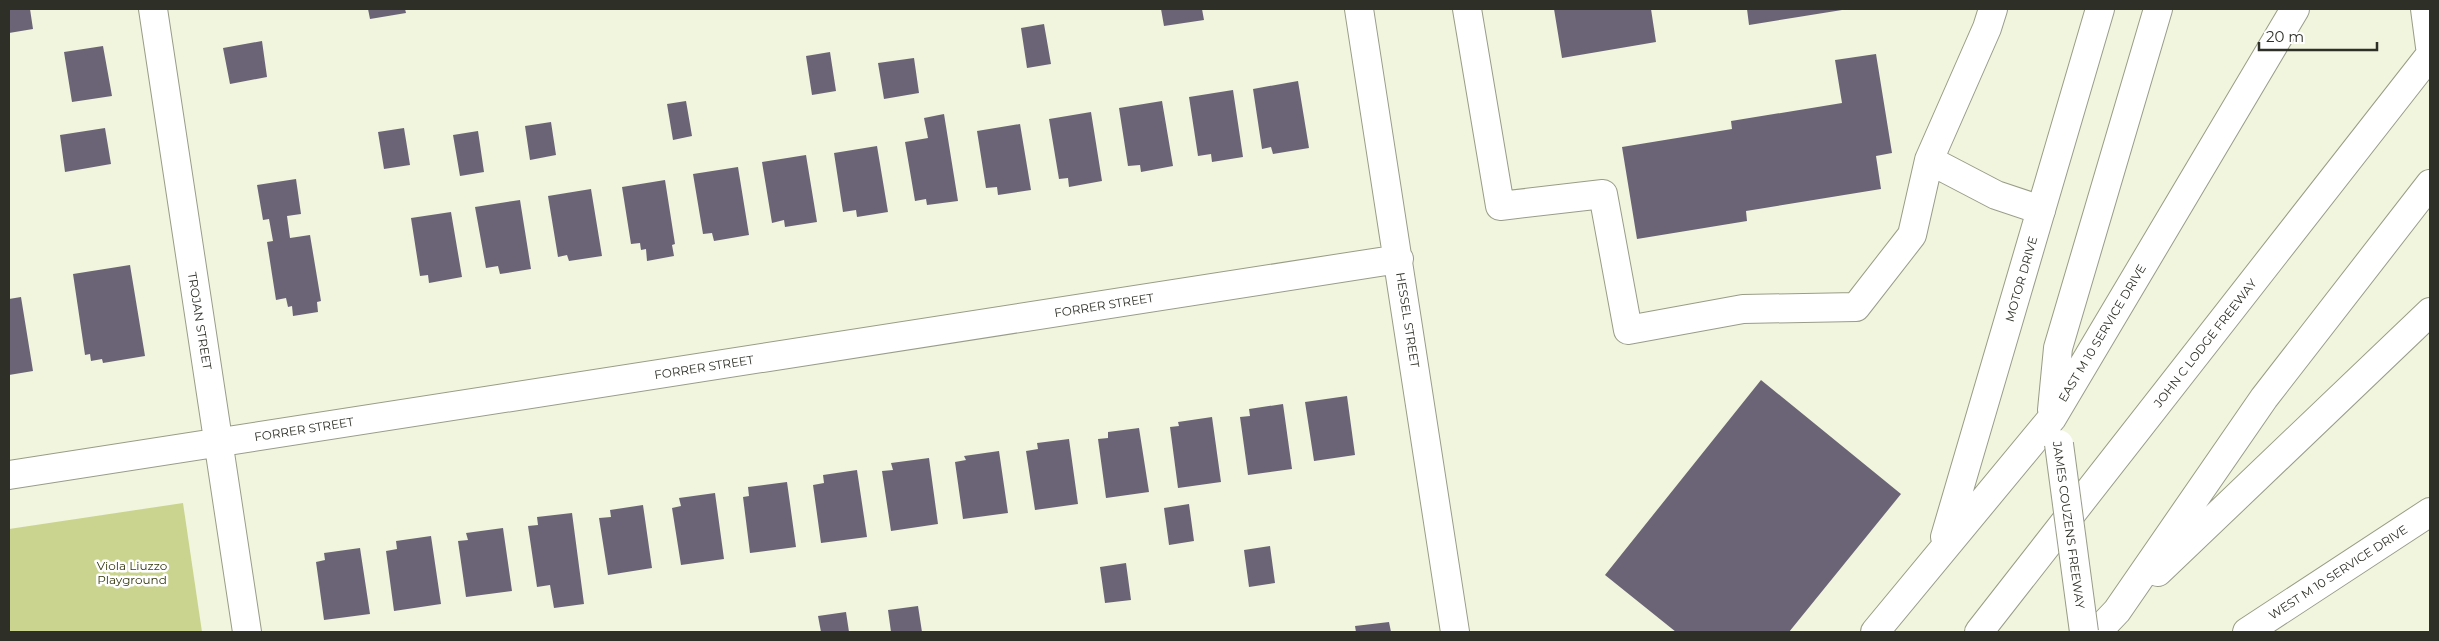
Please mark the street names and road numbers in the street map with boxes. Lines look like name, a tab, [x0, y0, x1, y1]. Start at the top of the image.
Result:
street label: MOTOR DRIVE	[2002, 234, 2040, 324]
street label: EAST M 10 SERVICE DRIVE	[2055, 262, 2149, 404]
street label: TROJAN STREET	[185, 271, 215, 371]
street label: HESSEL STREET	[1393, 271, 1423, 369]
street label: JOHN C LODGE FREEWAY	[2150, 276, 2260, 411]
street label: FORRER STREET	[1053, 290, 1155, 320]
street label: FORRER STREET	[653, 352, 755, 382]
street label: FORRER STREET	[253, 414, 355, 444]
street label: JAMES COUZENS FREEWAY	[2050, 439, 2088, 610]
street label: WEST M 10 SERVICE DRIVE	[2266, 522, 2410, 622]

